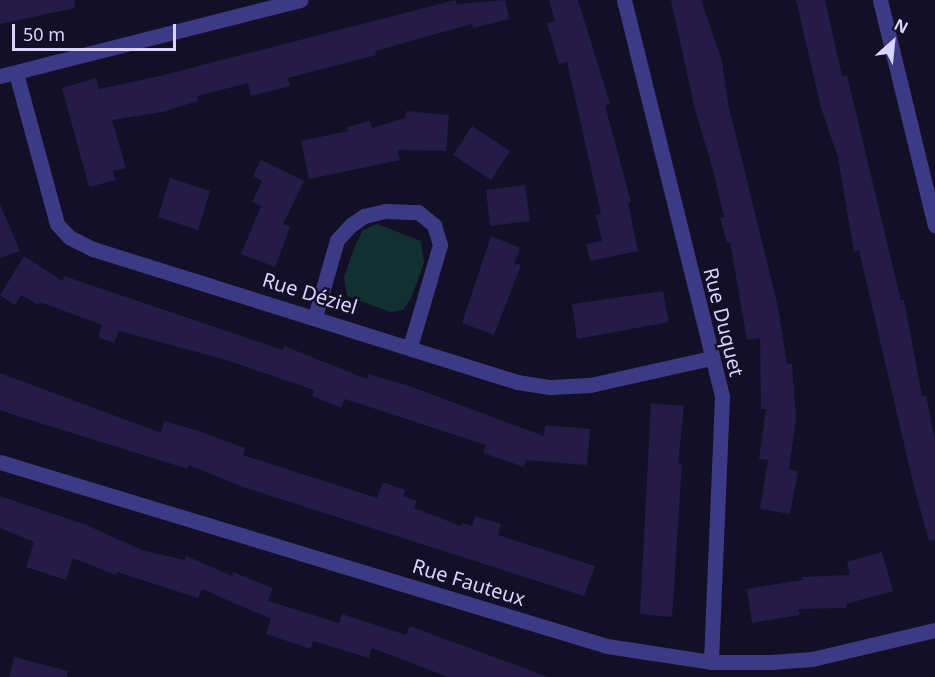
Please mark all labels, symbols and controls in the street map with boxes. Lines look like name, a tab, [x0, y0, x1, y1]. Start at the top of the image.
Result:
scale bar	[15, 12, 178, 50]
north arrow	[863, 12, 923, 72]
text: N	[890, 13, 912, 39]
text: 50 m	[23, 22, 65, 46]
street label: Rue Duquet	[699, 265, 749, 379]
street label: Rue Déziel	[260, 267, 360, 319]
street label: Rue Fauteux	[410, 553, 528, 611]

